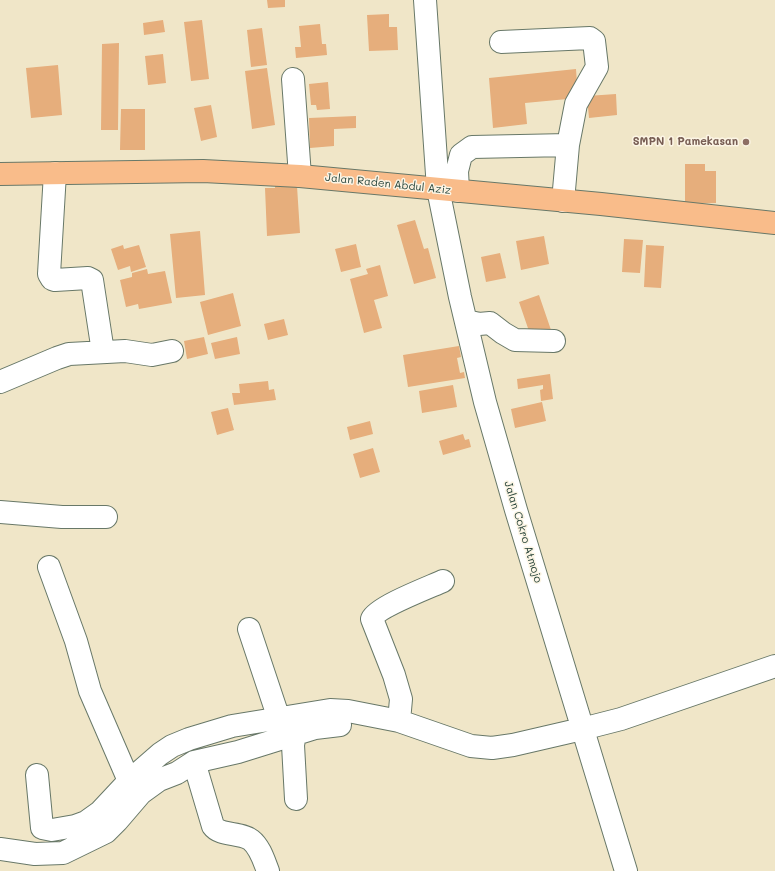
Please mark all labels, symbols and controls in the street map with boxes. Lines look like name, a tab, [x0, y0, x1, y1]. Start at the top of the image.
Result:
place label: SMPN 1 Pamekasan	[633, 135, 738, 149]
marker: SMPN 1 Pamekasan	[741, 137, 751, 147]
street label: Jalan Raden Abdul Aziz	[324, 171, 452, 197]
street label: Jalan Cokro Atmojo	[501, 479, 545, 585]

